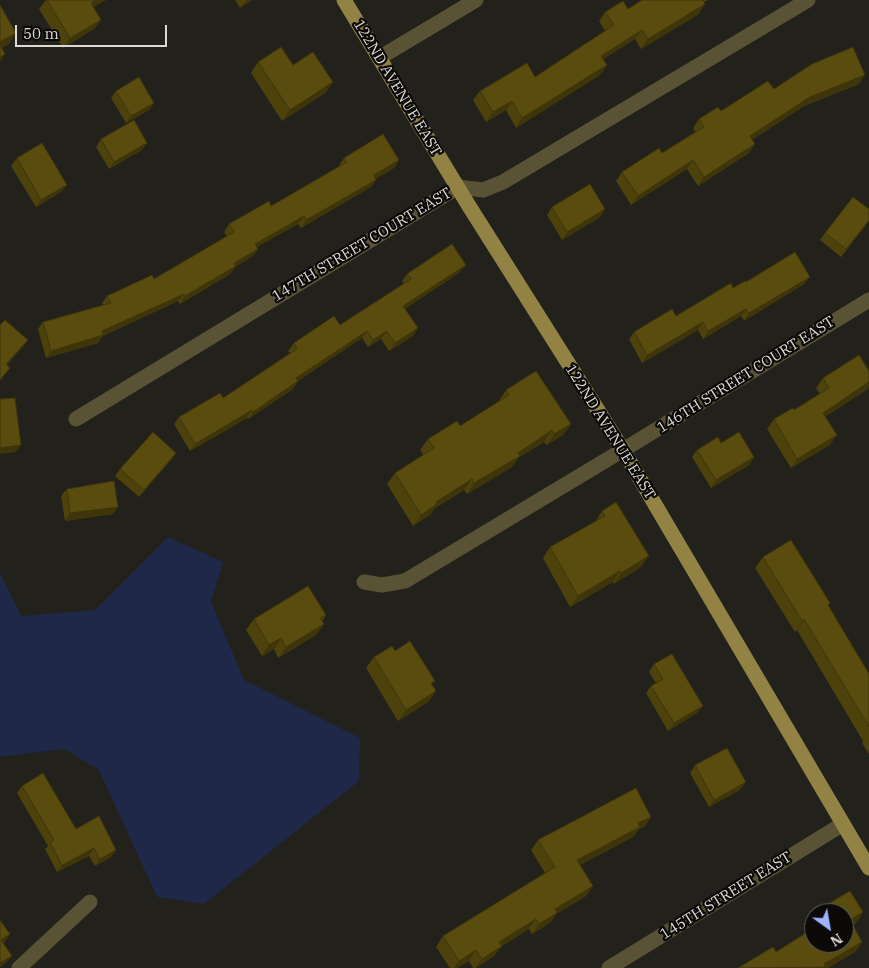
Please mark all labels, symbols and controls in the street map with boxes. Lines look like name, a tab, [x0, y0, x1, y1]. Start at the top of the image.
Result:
scale bar	[18, 15, 170, 47]
street label: 122ND AVENUE EAST	[349, 17, 445, 159]
text: 50 m	[23, 24, 59, 43]
street label: 147TH STREET COURT EAST	[269, 184, 455, 306]
street label: 146TH STREET COURT EAST	[654, 313, 838, 437]
street label: 122ND AVENUE EAST	[561, 361, 659, 503]
street label: 145TH STREET EAST	[657, 848, 795, 944]
north arrow	[804, 903, 854, 953]
text: N	[827, 929, 846, 950]

